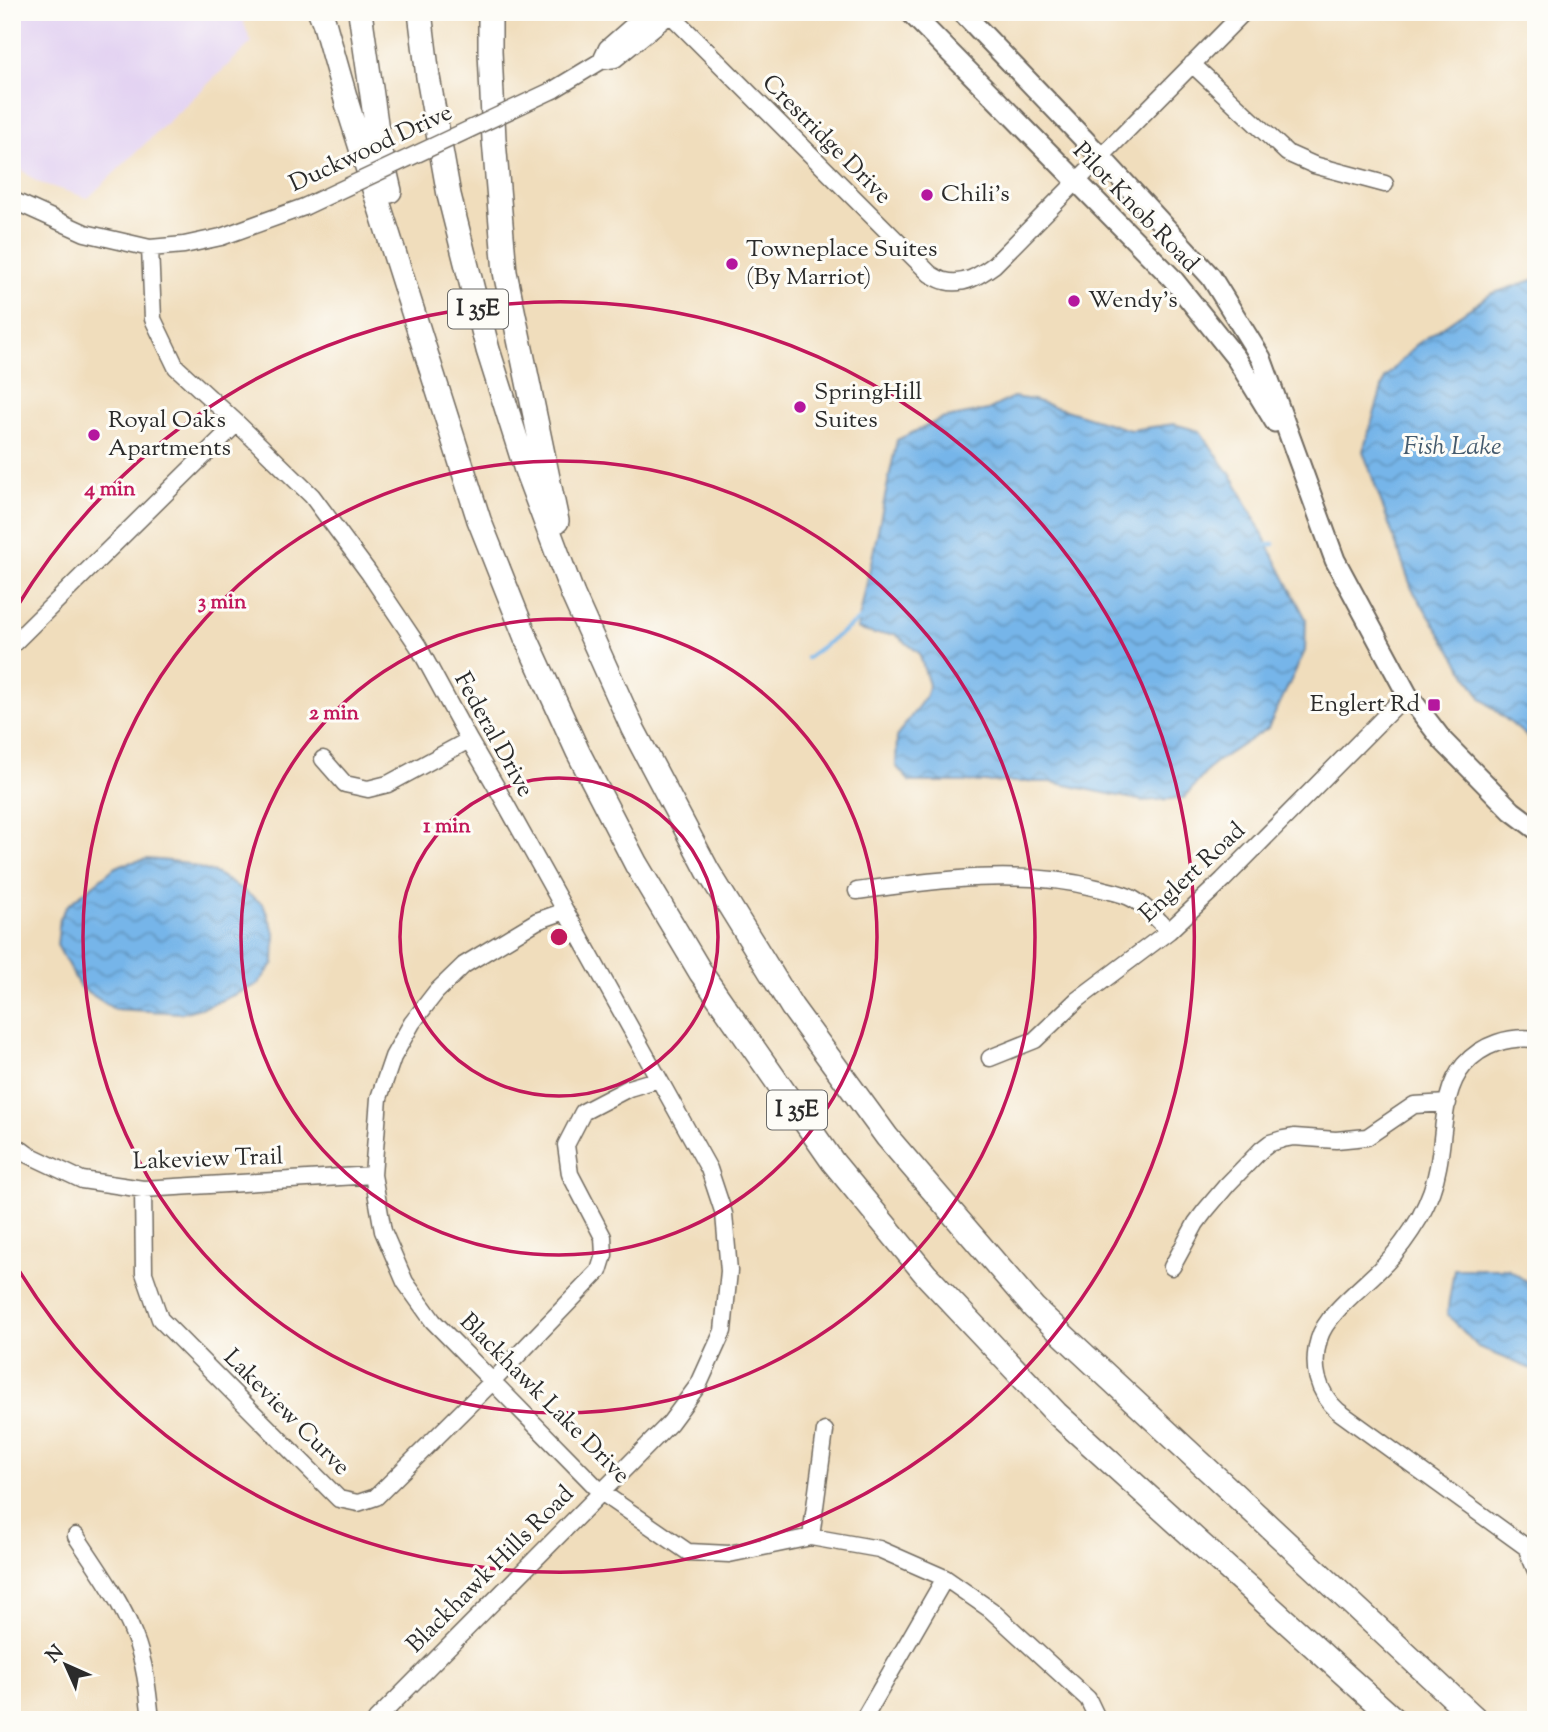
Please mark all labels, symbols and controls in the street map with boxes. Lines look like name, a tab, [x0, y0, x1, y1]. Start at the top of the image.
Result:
street label: Crestridge Drive	[753, 67, 899, 213]
street label: Duckwood Drive	[284, 96, 458, 202]
street label: Pilot Knob Road	[1064, 135, 1206, 281]
place label: Chili's	[941, 178, 1010, 212]
marker: Chili's	[919, 187, 935, 203]
place label: Towneplace Suites (By Marriot)	[746, 233, 937, 295]
marker: Towneplace Suites (By Marriot)	[724, 256, 740, 272]
place label: Wendy's	[1088, 284, 1178, 318]
road number: I 35E	[448, 290, 508, 328]
marker: Wendy's	[1066, 293, 1082, 309]
place label: SpringHill Suites	[814, 376, 923, 438]
marker: SpringHill Suites	[792, 399, 808, 415]
place label: Royal Oaks Apartments	[108, 404, 231, 466]
marker: Royal Oaks Apartments	[86, 427, 102, 443]
water label: Fish Lake	[1403, 429, 1501, 466]
text: 4 min	[84, 475, 136, 505]
text: 3 min	[198, 588, 247, 618]
street label: Federal Drive	[445, 666, 541, 804]
place label: Englert Rd	[1310, 688, 1420, 722]
marker: Englert Rd	[1426, 697, 1442, 713]
text: 2 min	[309, 699, 360, 729]
text: 1 min	[423, 812, 471, 842]
street label: Englert Road	[1132, 815, 1254, 931]
centre of rings	[547, 925, 571, 949]
road number: I 35E	[767, 1091, 827, 1130]
street label: Lakeview Trail	[132, 1140, 284, 1180]
street label: Blackhawk Lake Drive	[451, 1306, 637, 1492]
street label: Lakeview Curve	[215, 1342, 357, 1484]
street label: Blackhawk Hills Road	[400, 1478, 583, 1661]
north arrow	[32, 1630, 102, 1700]
text: N	[41, 1640, 71, 1670]

